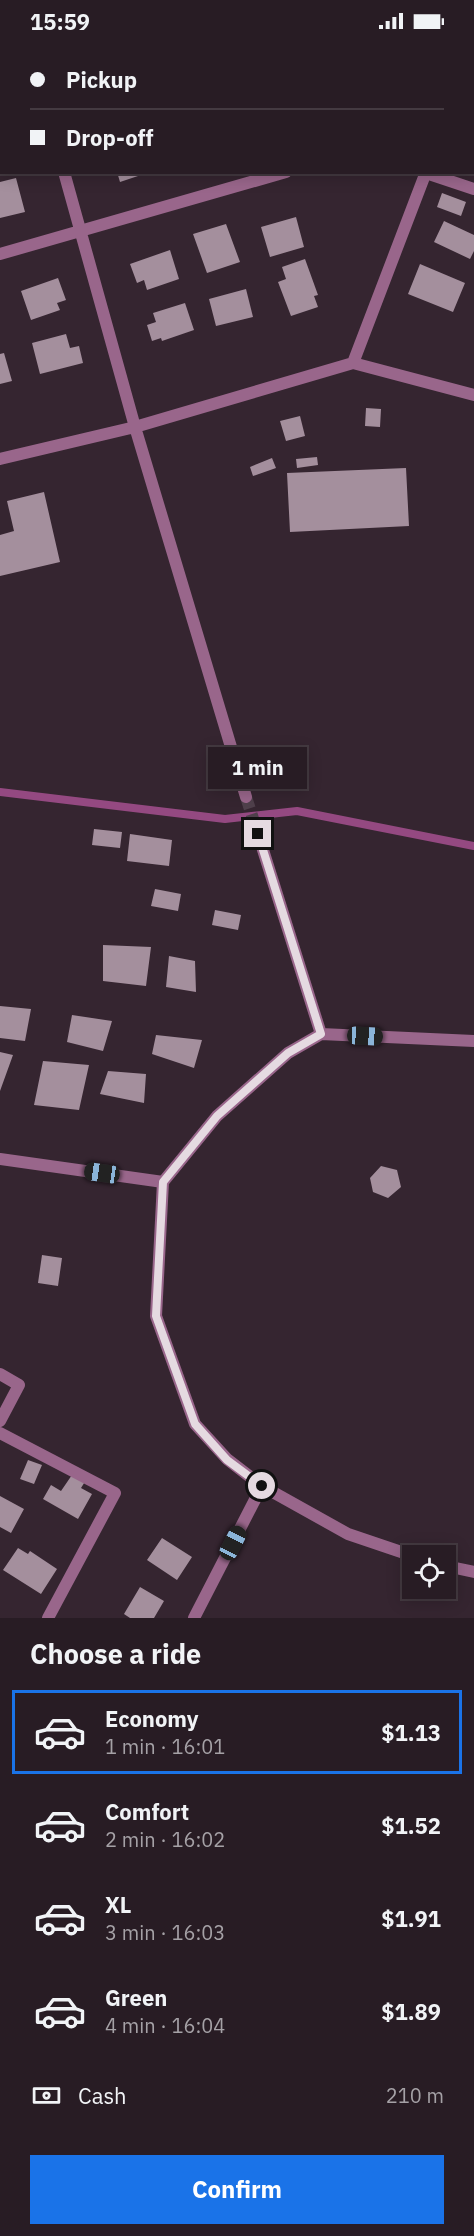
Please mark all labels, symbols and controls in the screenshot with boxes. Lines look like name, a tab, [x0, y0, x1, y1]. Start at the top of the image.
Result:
text: 15:59	[30, 7, 90, 36]
text: Pickup	[66, 65, 137, 94]
text: Drop-off	[66, 123, 153, 152]
callout: 1 min	[208, 747, 308, 789]
text: 1 min	[231, 754, 284, 781]
route end	[244, 820, 271, 847]
car	[347, 1026, 383, 1046]
car	[83, 1162, 121, 1184]
route start	[248, 1472, 275, 1499]
car	[217, 1523, 249, 1563]
map controls	[402, 1545, 456, 1599]
button: locate	[402, 1545, 456, 1599]
text: Choose a ride	[30, 1636, 201, 1671]
text: Economy	[105, 1704, 199, 1733]
icon: car	[33, 1705, 87, 1759]
text: $1.13	[381, 1718, 441, 1747]
text: 1 min · 16:01	[105, 1733, 225, 1760]
text: Comfort	[105, 1797, 189, 1826]
icon: car	[33, 1798, 87, 1852]
text: $1.52	[381, 1811, 441, 1840]
text: 2 min · 16:02	[105, 1826, 225, 1853]
text: XL	[105, 1890, 131, 1919]
icon: car	[33, 1891, 87, 1945]
text: $1.91	[381, 1904, 441, 1933]
text: 3 min · 16:03	[105, 1919, 225, 1946]
text: Green	[105, 1983, 167, 2012]
icon: car	[33, 1984, 87, 2038]
text: $1.89	[381, 1997, 441, 2026]
text: 4 min · 16:04	[105, 2012, 225, 2039]
icon: cash	[30, 2079, 63, 2112]
text: Cash	[78, 2081, 127, 2110]
text: 210 m	[386, 2082, 444, 2109]
button: Confirm	[30, 2155, 444, 2224]

